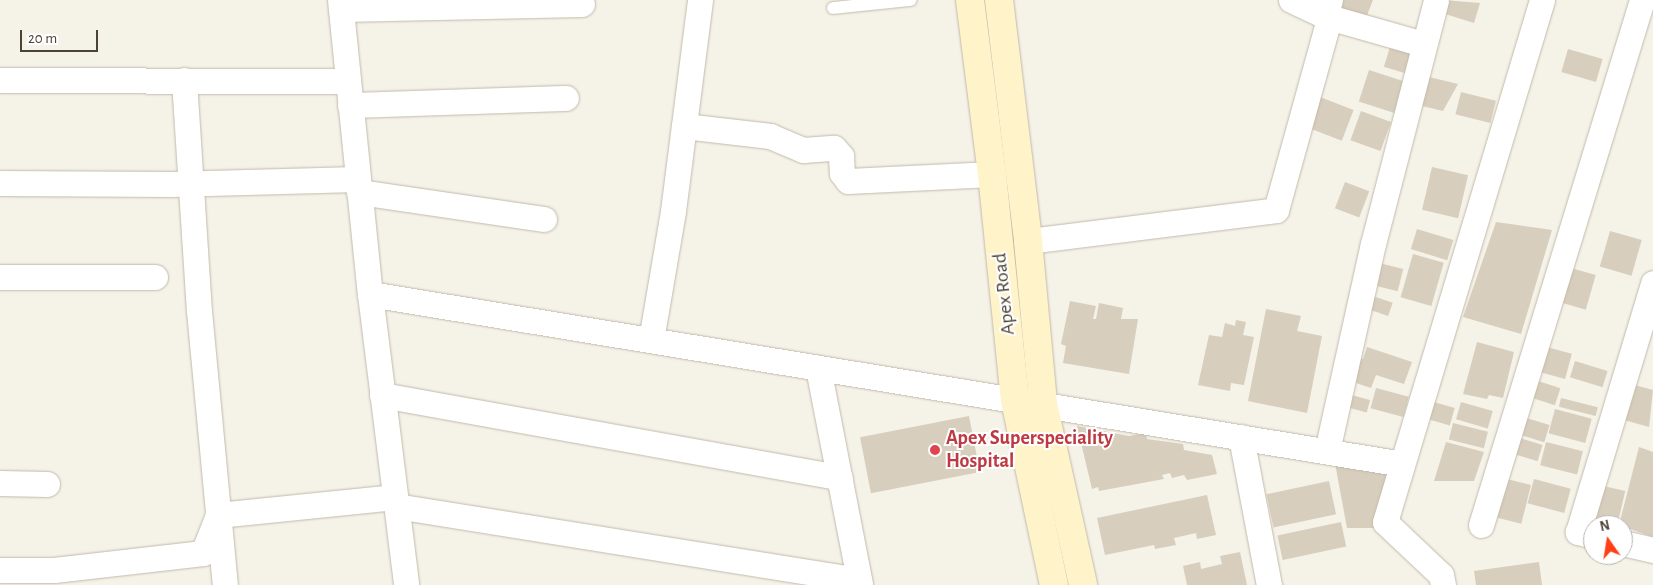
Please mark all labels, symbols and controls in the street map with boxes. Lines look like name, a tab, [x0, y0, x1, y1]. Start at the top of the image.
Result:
scale bar	[22, 20, 100, 52]
text: 20 m	[28, 31, 57, 46]
street label: Apex Road	[988, 252, 1020, 336]
place label: Apex Superspeciality Hospital	[946, 426, 1113, 473]
marker: Apex Superspeciality Hospital	[928, 443, 942, 457]
north arrow	[1583, 515, 1633, 565]
text: N	[1599, 518, 1611, 534]

